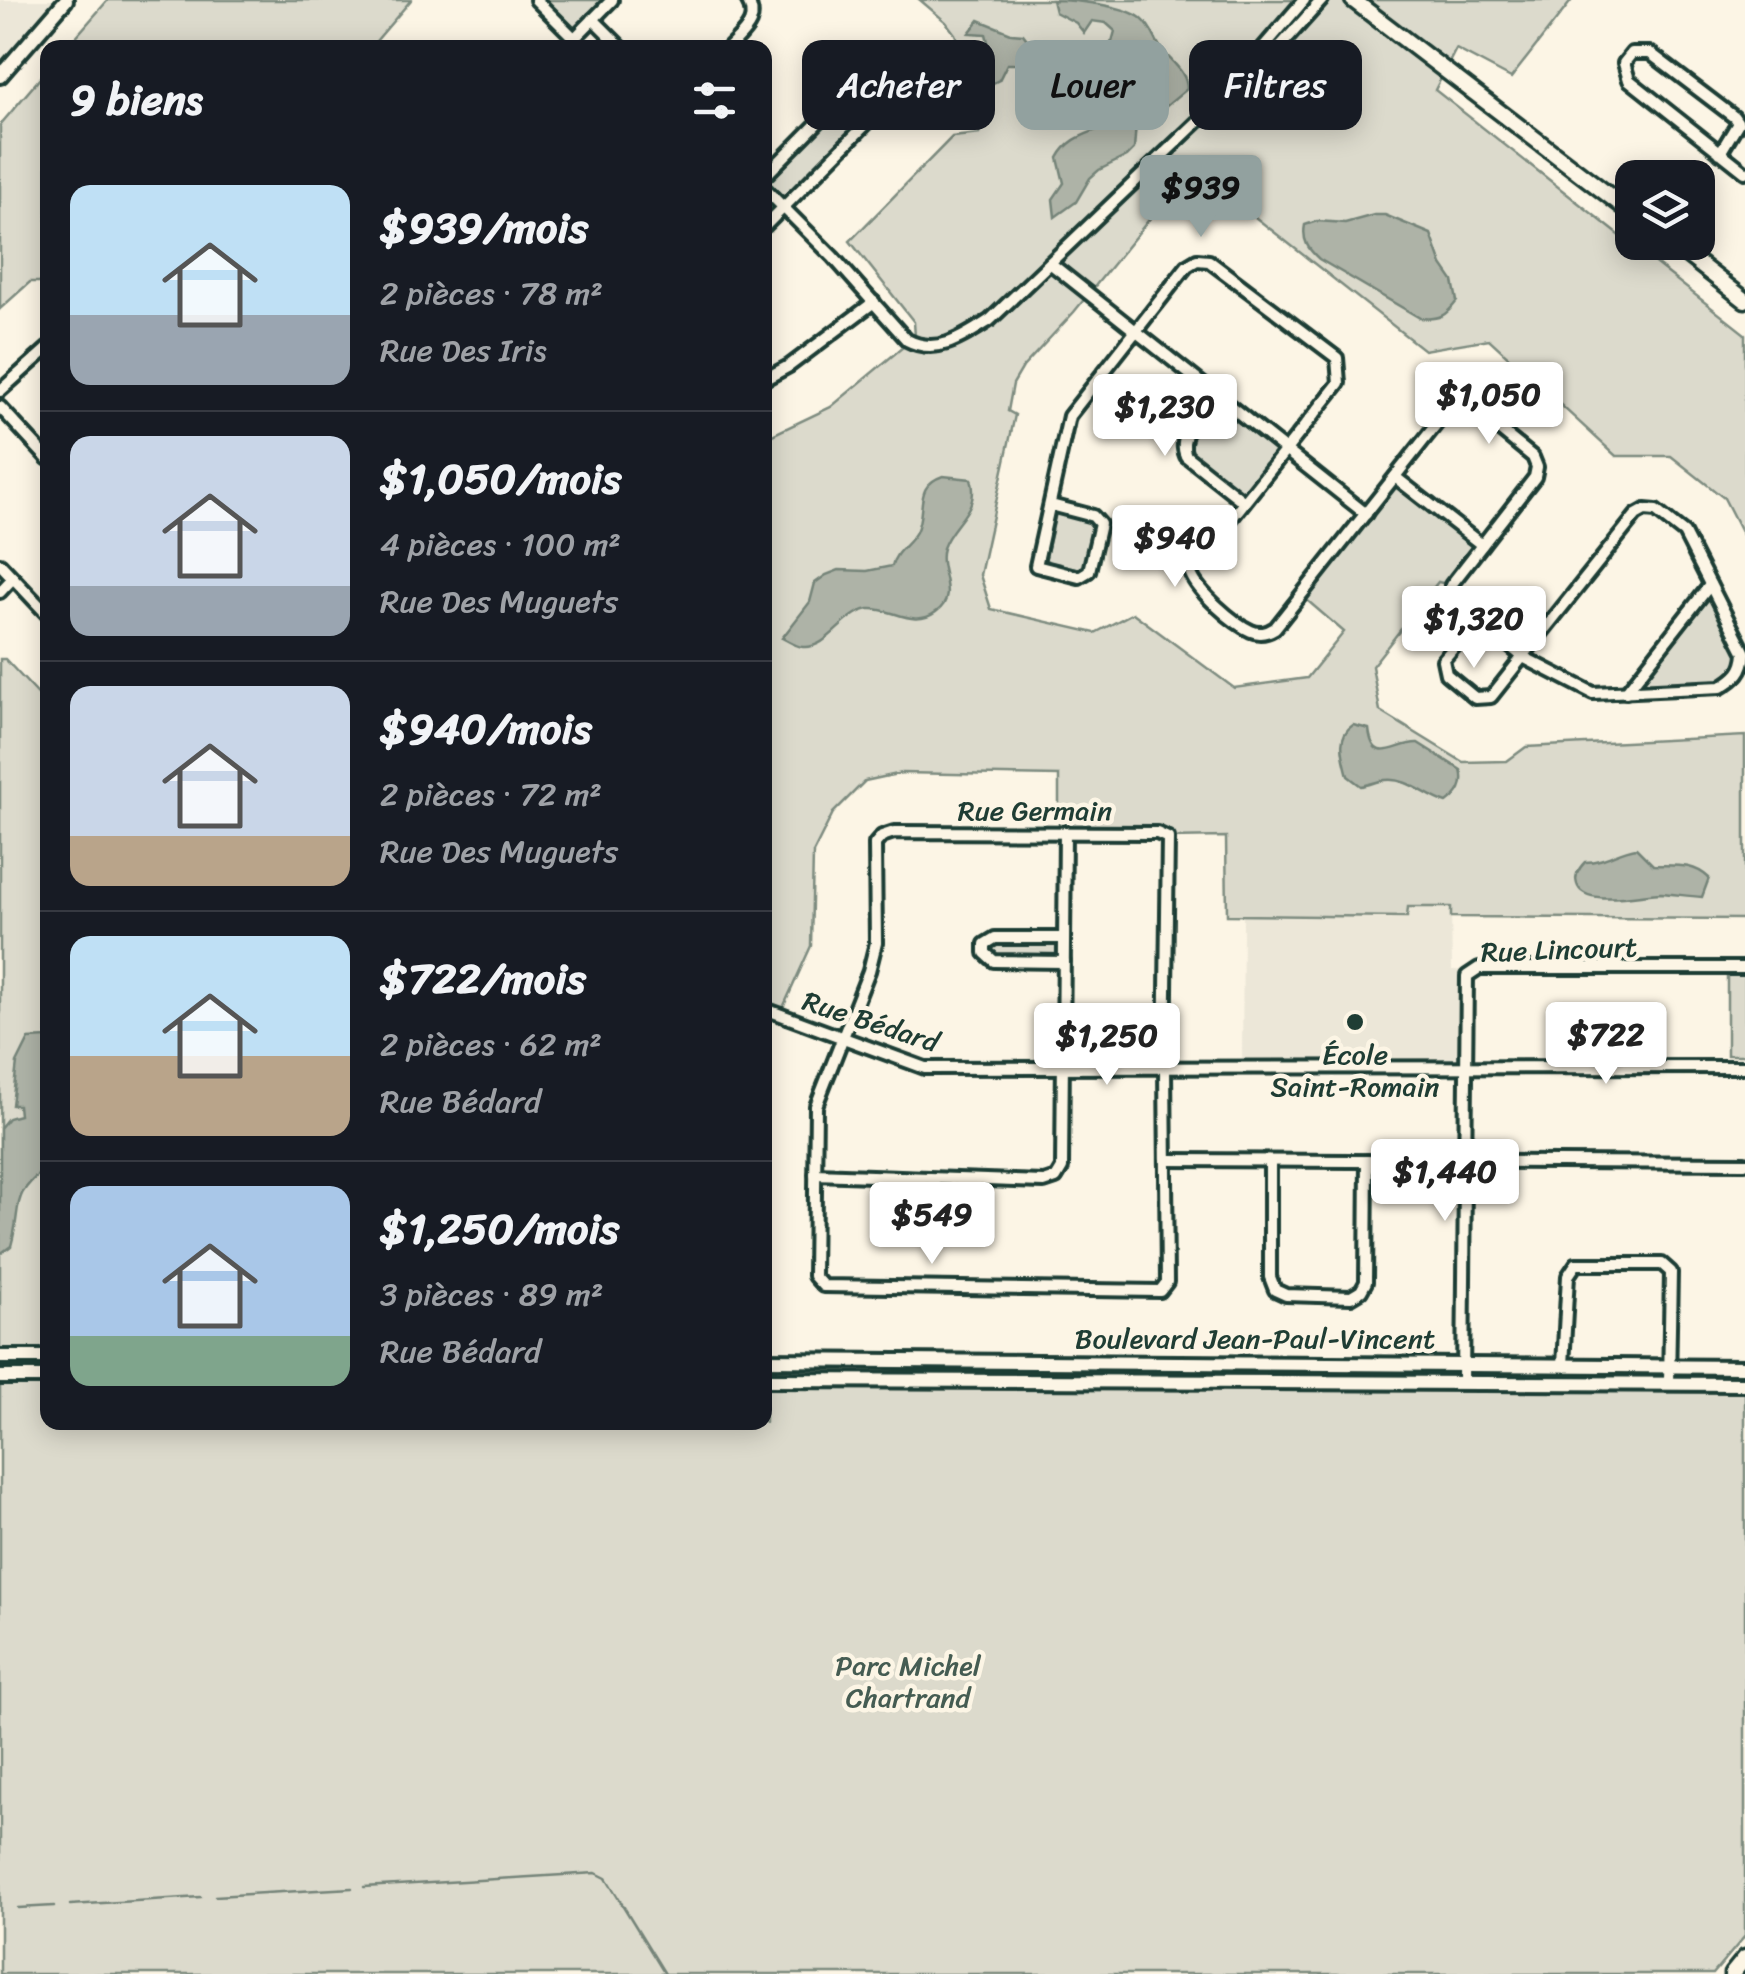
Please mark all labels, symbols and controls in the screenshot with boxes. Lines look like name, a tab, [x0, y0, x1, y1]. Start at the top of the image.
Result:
chip: Acheter	[802, 40, 995, 130]
chip: Louer	[1015, 40, 1169, 130]
chip: Filtres	[1189, 40, 1362, 130]
text: 9 biens	[70, 63, 203, 137]
icon: filters	[687, 73, 742, 128]
pin: $939	[1142, 155, 1260, 240]
text: $939	[1162, 159, 1240, 216]
map controls	[1615, 160, 1715, 260]
button: layers	[1615, 160, 1715, 260]
text: $939/mois	[380, 191, 588, 265]
icon: home	[150, 225, 270, 345]
text: 2 pièces · 78 m²	[380, 265, 603, 322]
text: Rue Des Iris	[380, 322, 547, 379]
pin: $1,050	[1408, 362, 1570, 447]
text: $1,050	[1437, 366, 1541, 423]
pin: $1,230	[1084, 374, 1246, 459]
text: $1,230	[1115, 378, 1215, 435]
text: $1,050/mois	[380, 442, 622, 516]
icon: home	[150, 476, 270, 596]
pin: $940	[1116, 505, 1234, 590]
text: $940	[1134, 509, 1216, 566]
text: 4 pièces · 100 m²	[380, 516, 621, 573]
text: Rue Des Muguets	[380, 573, 618, 630]
pin: $1,320	[1393, 586, 1555, 671]
text: $1,320	[1424, 590, 1524, 647]
text: $940/mois	[380, 692, 592, 766]
icon: home	[150, 726, 270, 846]
text: 2 pièces · 72 m²	[380, 766, 602, 823]
street label: Rue Germain	[958, 786, 1112, 835]
text: Rue Des Muguets	[380, 823, 618, 880]
street label: Rue Lincourt	[1480, 922, 1638, 977]
text: $722/mois	[380, 942, 586, 1016]
icon: home	[150, 976, 270, 1096]
street label: Rue Bédard	[796, 976, 948, 1067]
pin: $722	[1547, 1002, 1665, 1087]
pin: $1,250	[1026, 1003, 1188, 1088]
text: $722	[1568, 1006, 1644, 1063]
text: $1,250	[1056, 1007, 1158, 1064]
marker: École Saint-Romain	[1344, 1011, 1366, 1033]
text: 2 pièces · 62 m²	[380, 1016, 602, 1073]
place label: École Saint-Romain	[1271, 1030, 1439, 1111]
text: Rue Bédard	[380, 1073, 541, 1130]
pin: $1,440	[1364, 1139, 1526, 1224]
text: $1,440	[1393, 1143, 1497, 1200]
pin: $549	[873, 1182, 991, 1267]
text: $549	[892, 1186, 972, 1243]
text: $1,250/mois	[380, 1192, 619, 1266]
icon: home	[150, 1226, 270, 1346]
text: 3 pièces · 89 m²	[380, 1266, 603, 1323]
street label: Boulevard Jean-Paul-Vincent	[1075, 1314, 1435, 1363]
text: Rue Bédard	[380, 1323, 541, 1380]
park label: Parc Michel Chartrand	[835, 1641, 982, 1722]

